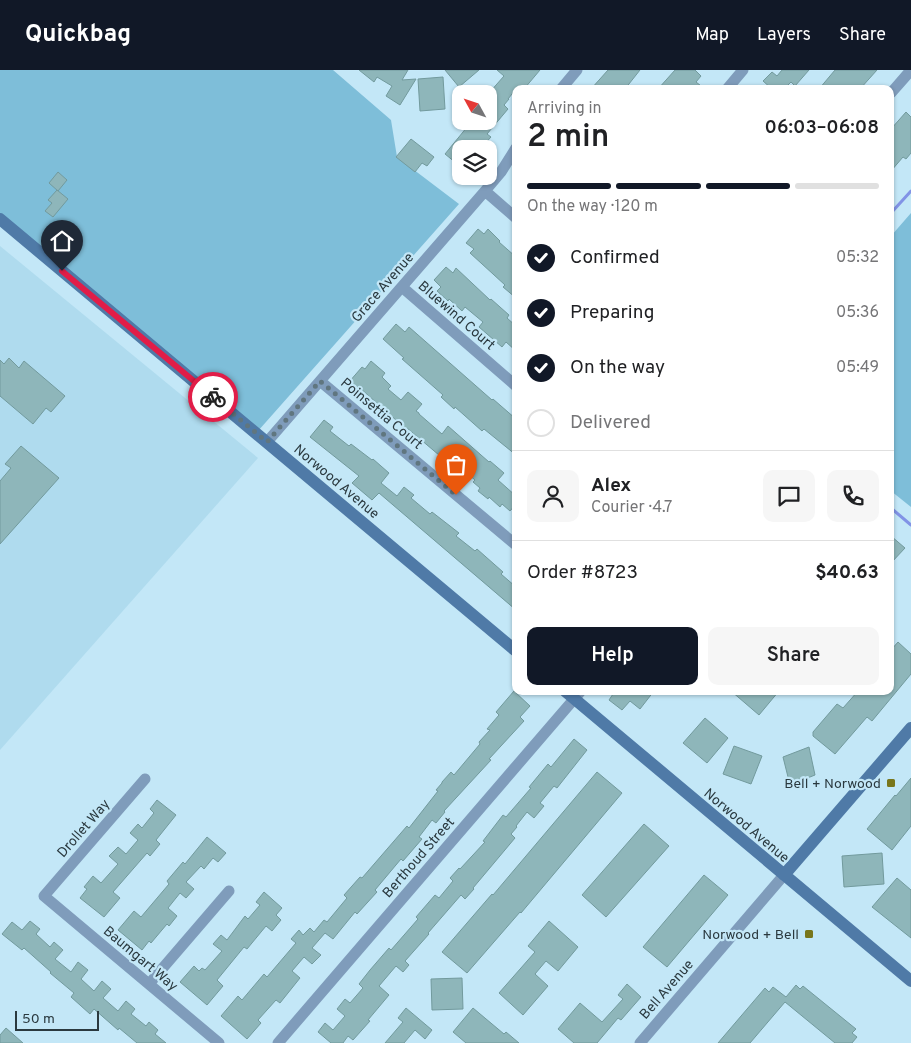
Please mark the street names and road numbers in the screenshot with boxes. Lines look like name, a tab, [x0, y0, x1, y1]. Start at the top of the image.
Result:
street label: Grace Avenue	[348, 250, 418, 326]
street label: Bluewind Court	[414, 278, 498, 354]
street label: Poinsettia Court	[336, 375, 426, 453]
street label: Norwood Avenue	[290, 441, 382, 523]
street label: Norwood Avenue	[700, 785, 792, 867]
street label: Drollet Way	[54, 796, 114, 862]
street label: Berthoud Street	[380, 814, 459, 902]
street label: Baumgart Way	[99, 923, 181, 995]
street label: Bell Avenue	[637, 957, 698, 1023]

